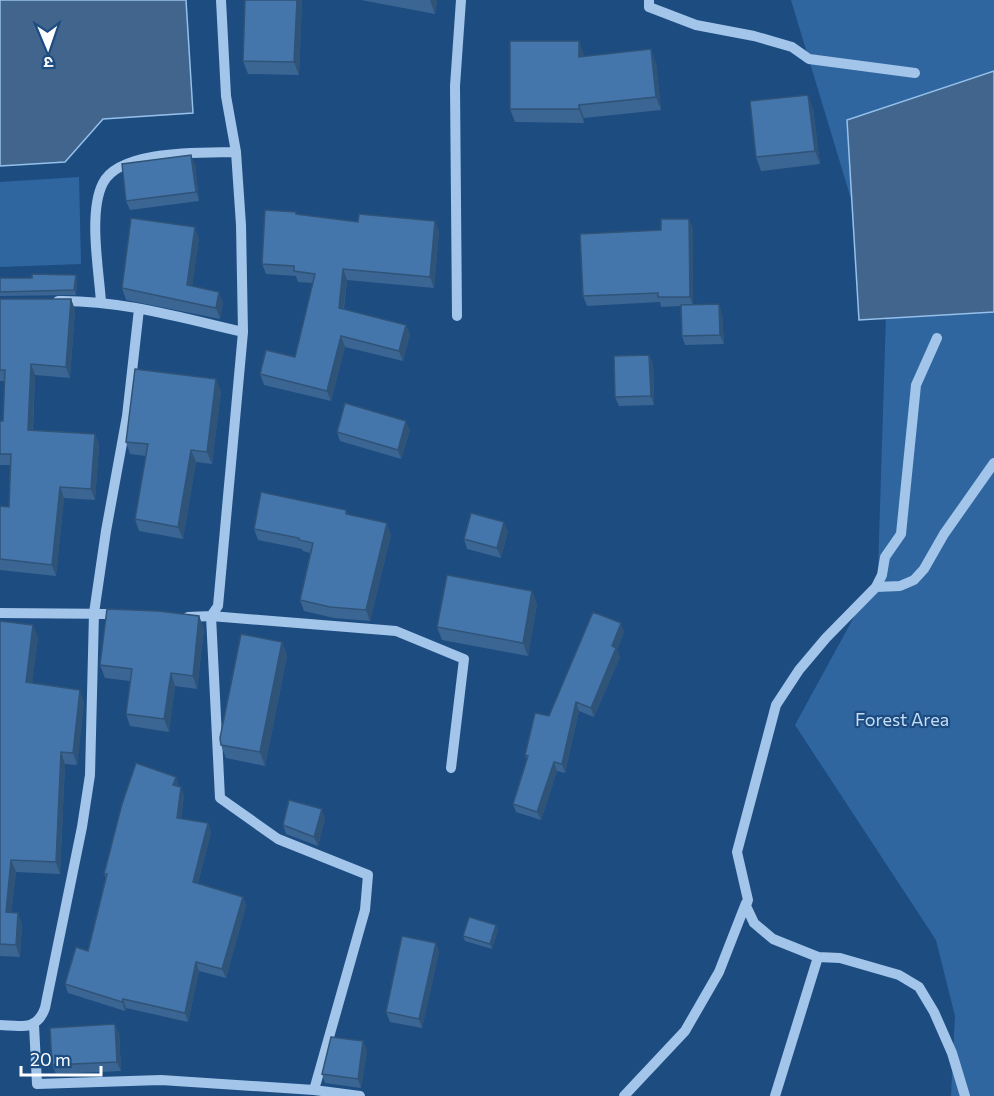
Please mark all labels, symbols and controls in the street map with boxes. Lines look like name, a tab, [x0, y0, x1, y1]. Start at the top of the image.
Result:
north arrow	[18, 18, 78, 78]
text: उ	[43, 54, 54, 73]
park label: Forest Area	[855, 708, 949, 730]
scale bar	[21, 1039, 100, 1077]
text: 20 m	[30, 1048, 71, 1070]

